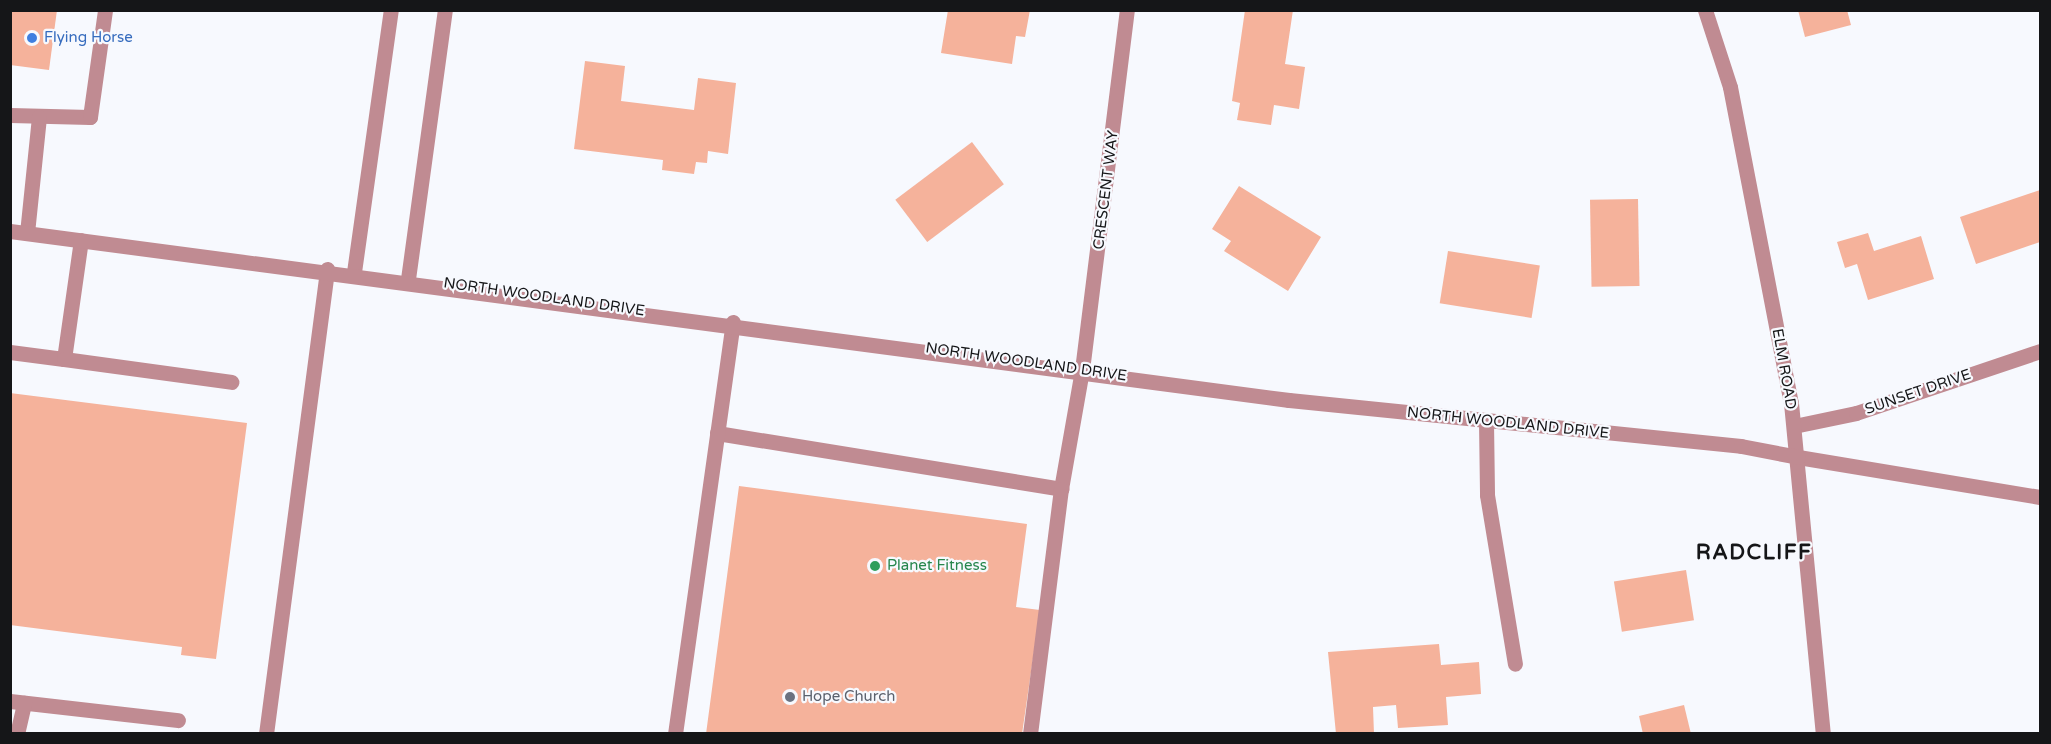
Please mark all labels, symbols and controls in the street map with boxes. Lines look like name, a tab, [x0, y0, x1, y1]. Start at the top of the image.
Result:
place label: Flying Horse	[44, 29, 133, 47]
marker: Flying Horse	[25, 31, 39, 45]
street label: CRESCENT WAY	[1090, 129, 1122, 251]
street label: NORTH WOODLAND DRIVE	[442, 274, 646, 320]
street label: ELM ROAD	[1768, 327, 1800, 411]
street label: NORTH WOODLAND DRIVE	[924, 339, 1128, 385]
street label: SUNSET DRIVE	[1863, 365, 1973, 419]
street label: NORTH WOODLAND DRIVE	[1406, 403, 1610, 443]
district label: RADCLIFF	[1696, 540, 1812, 566]
place label: Planet Fitness	[887, 557, 987, 575]
marker: Planet Fitness	[868, 559, 882, 573]
place label: Hope Church	[802, 688, 895, 706]
marker: Hope Church	[783, 690, 797, 704]

